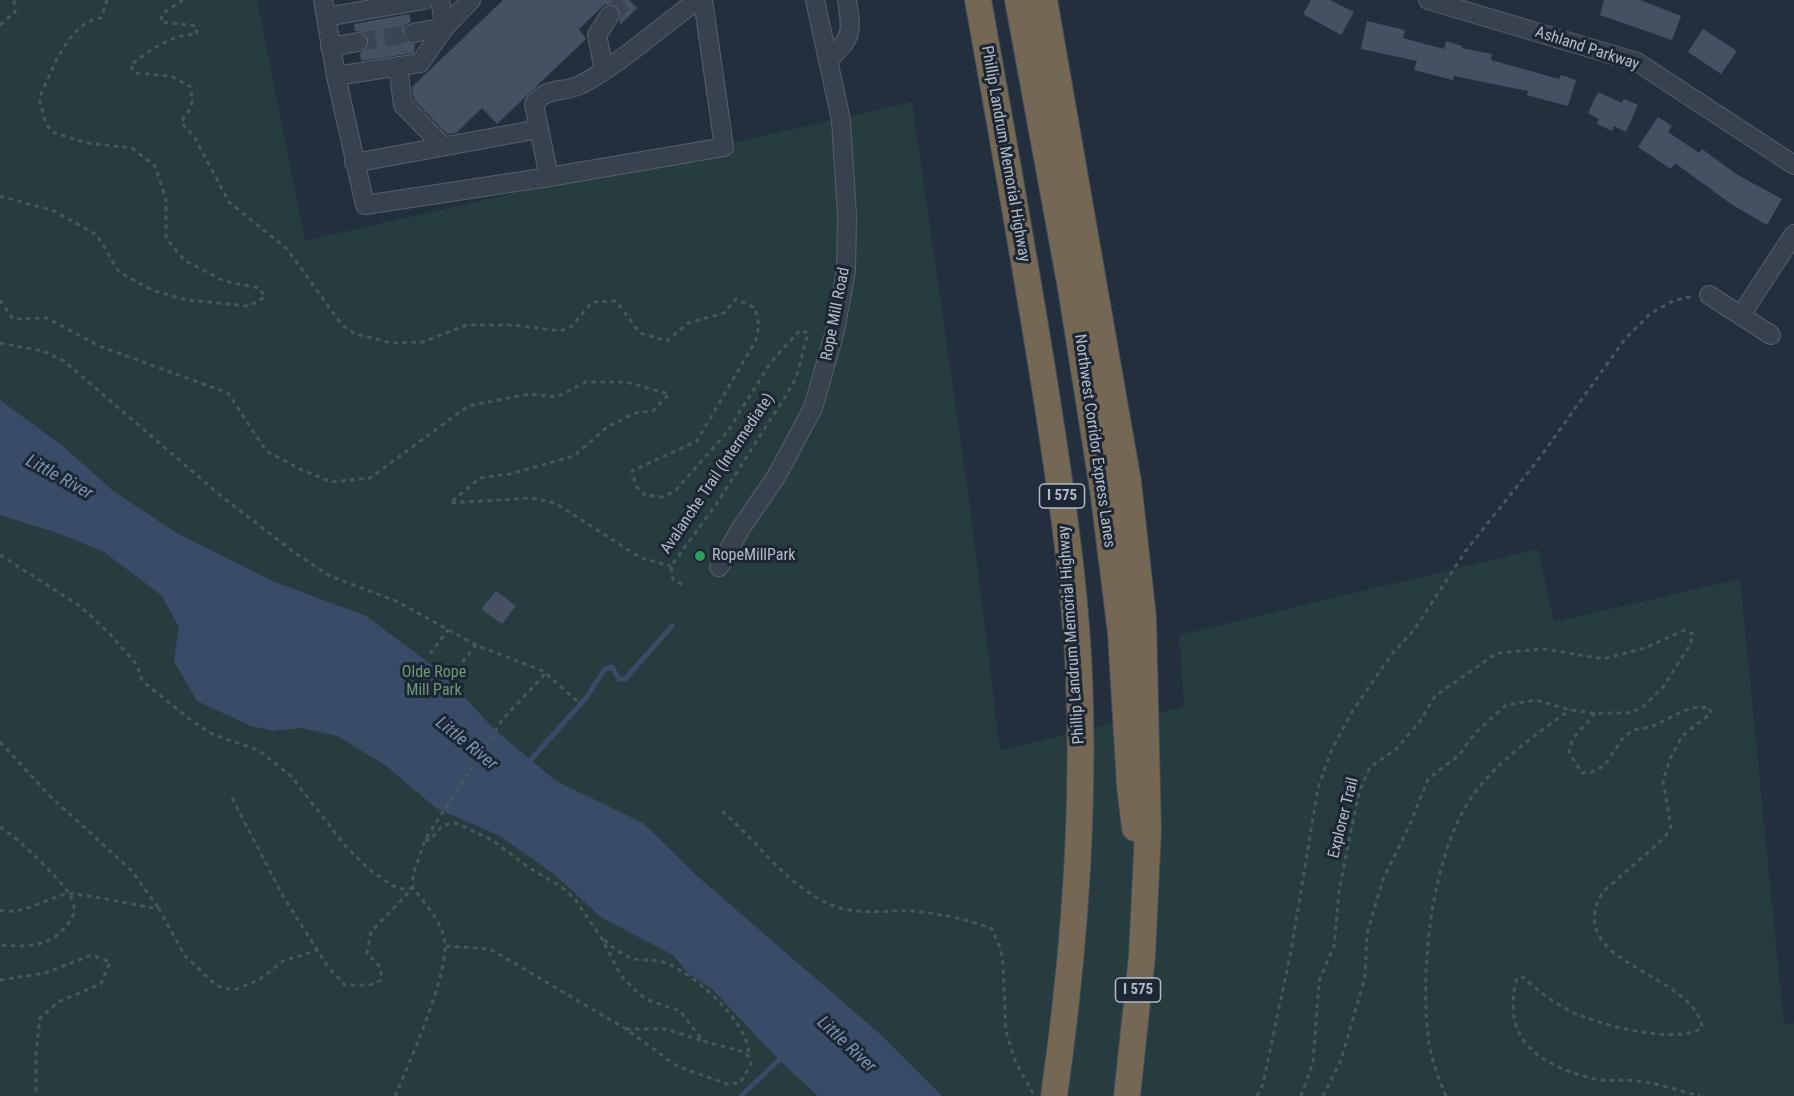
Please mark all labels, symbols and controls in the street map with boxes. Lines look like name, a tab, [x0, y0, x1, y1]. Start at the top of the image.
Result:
street label: Ashland Parkway	[1533, 23, 1641, 75]
street label: Phillip Landrum Memorial Highway	[977, 44, 1033, 264]
street label: Rope Mill Road	[818, 266, 854, 362]
street label: Northwest Corridor Express Lanes	[1069, 333, 1119, 549]
street label: Avalanche Trail (Intermediate)	[657, 390, 779, 558]
water label: Little River	[22, 451, 96, 505]
road number: I 575	[1040, 484, 1084, 508]
street label: Phillip Landrum Memorial Highway	[1055, 525, 1089, 745]
place label: RopeMillPark	[712, 546, 796, 566]
marker: RopeMillPark	[693, 549, 707, 563]
park label: Olde Rope Mill Park	[402, 663, 466, 701]
water label: Little River	[431, 713, 501, 775]
street label: Explorer Trail	[1325, 776, 1363, 860]
road number: I 575	[1116, 978, 1160, 1002]
water label: Little River	[812, 1012, 880, 1078]

